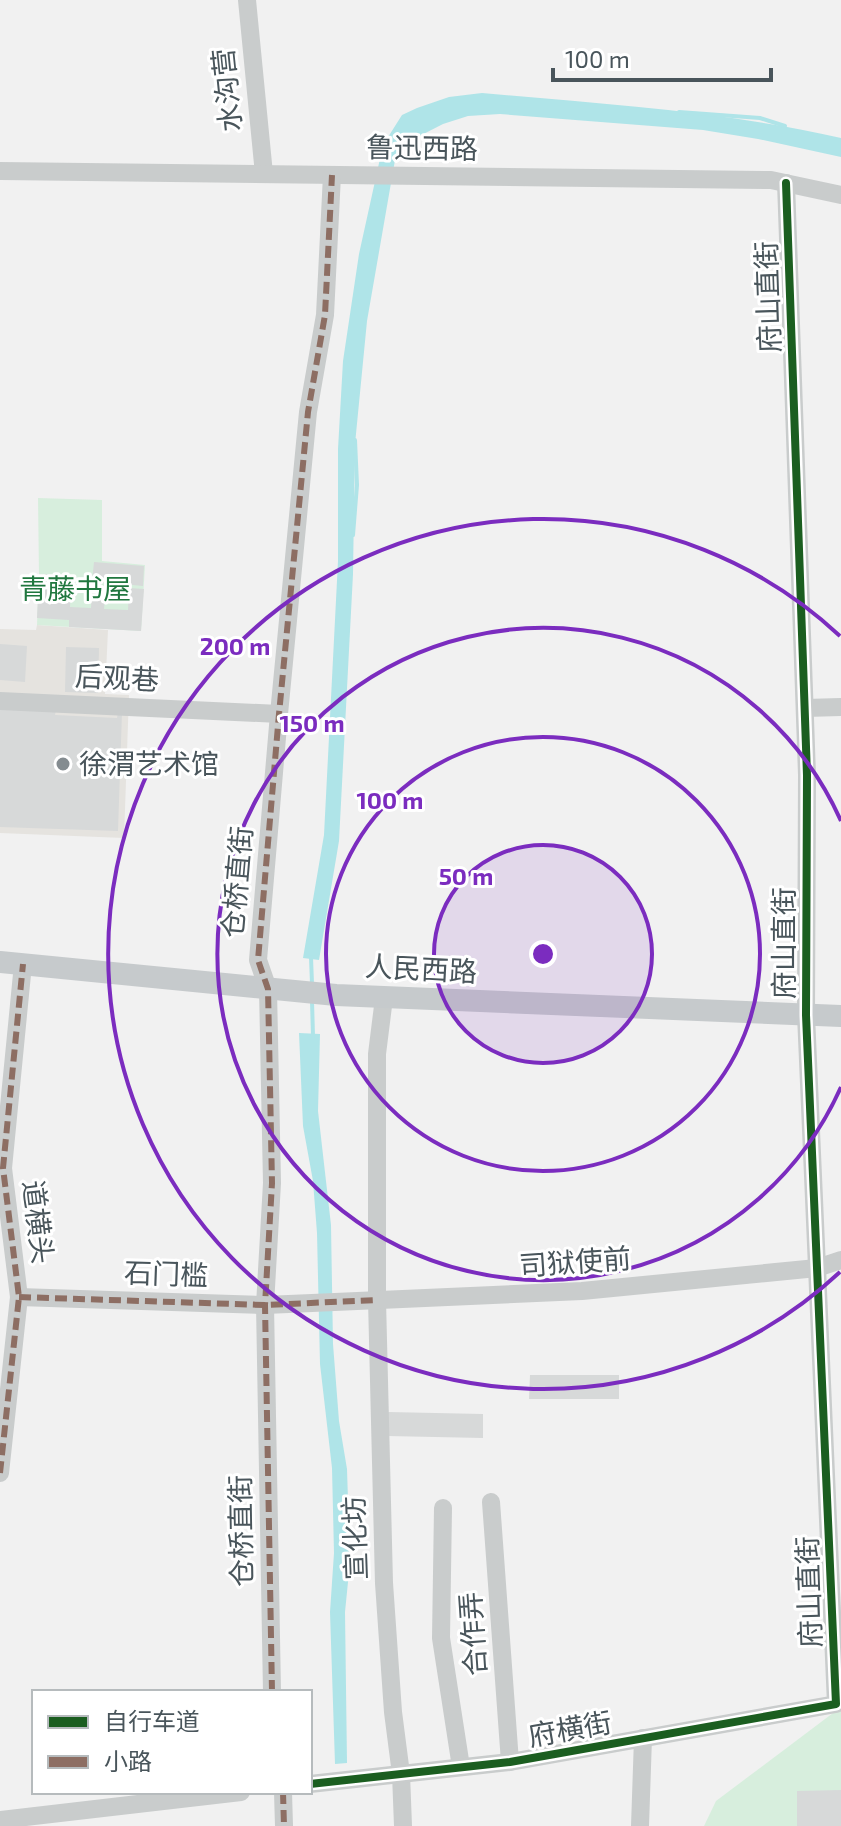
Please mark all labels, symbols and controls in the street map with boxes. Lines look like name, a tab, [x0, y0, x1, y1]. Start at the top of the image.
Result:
scale bar	[553, 32, 771, 82]
text: 100 m	[565, 44, 630, 73]
street label: 水沟营	[205, 47, 247, 134]
street label: 鲁迅西路	[366, 129, 478, 165]
street label: 府山直街	[748, 240, 786, 354]
park label: 青藤书屋	[19, 571, 131, 605]
text: 200 m	[200, 631, 270, 660]
street label: 后观巷	[74, 658, 160, 696]
text: 150 m	[279, 708, 345, 737]
place label: 徐渭艺术馆	[79, 746, 219, 780]
marker: 徐渭艺术馆	[54, 755, 72, 773]
text: 100 m	[357, 785, 423, 814]
street label: 仓桥直街	[214, 825, 258, 939]
text: 50 m	[439, 861, 493, 890]
street label: 府山直街	[766, 887, 800, 999]
centre of rings	[529, 940, 557, 968]
street label: 人民西路	[364, 948, 478, 988]
street label: 道横头	[17, 1178, 61, 1266]
street label: 司狱使前	[518, 1240, 632, 1282]
street label: 石门槛	[123, 1255, 209, 1291]
street label: 仓桥直街	[222, 1475, 258, 1587]
street label: 宣化坊	[336, 1495, 372, 1581]
street label: 府山直街	[789, 1535, 827, 1649]
street label: 合作弄	[452, 1591, 492, 1677]
legend	[32, 1690, 312, 1794]
street label: 府横街	[526, 1704, 614, 1752]
text: 自行车道	[104, 1706, 200, 1735]
text: 小路	[104, 1746, 152, 1775]

